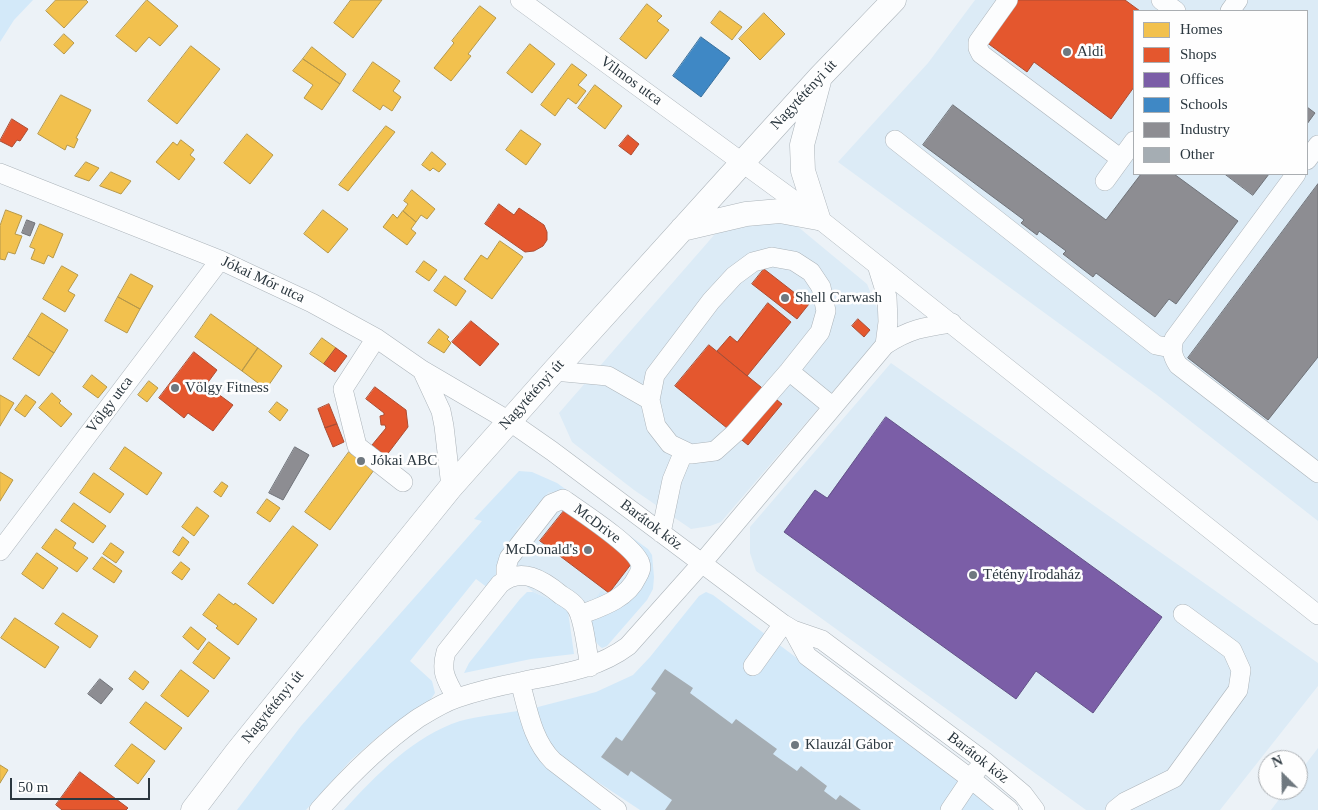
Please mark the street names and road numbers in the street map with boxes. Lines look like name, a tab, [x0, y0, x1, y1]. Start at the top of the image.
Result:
street label: Vilmos utca	[597, 53, 665, 109]
street label: Nagytétényi út	[767, 56, 841, 134]
street label: Jókai Mór utca	[218, 253, 308, 307]
street label: Nagytétényi út	[496, 356, 568, 434]
street label: Völgy utca	[83, 373, 137, 437]
street label: Barátok köz	[616, 496, 686, 554]
street label: McDrive	[570, 501, 624, 547]
street label: Nagytétényi út	[238, 667, 308, 747]
street label: Barátok köz	[944, 728, 1012, 788]

